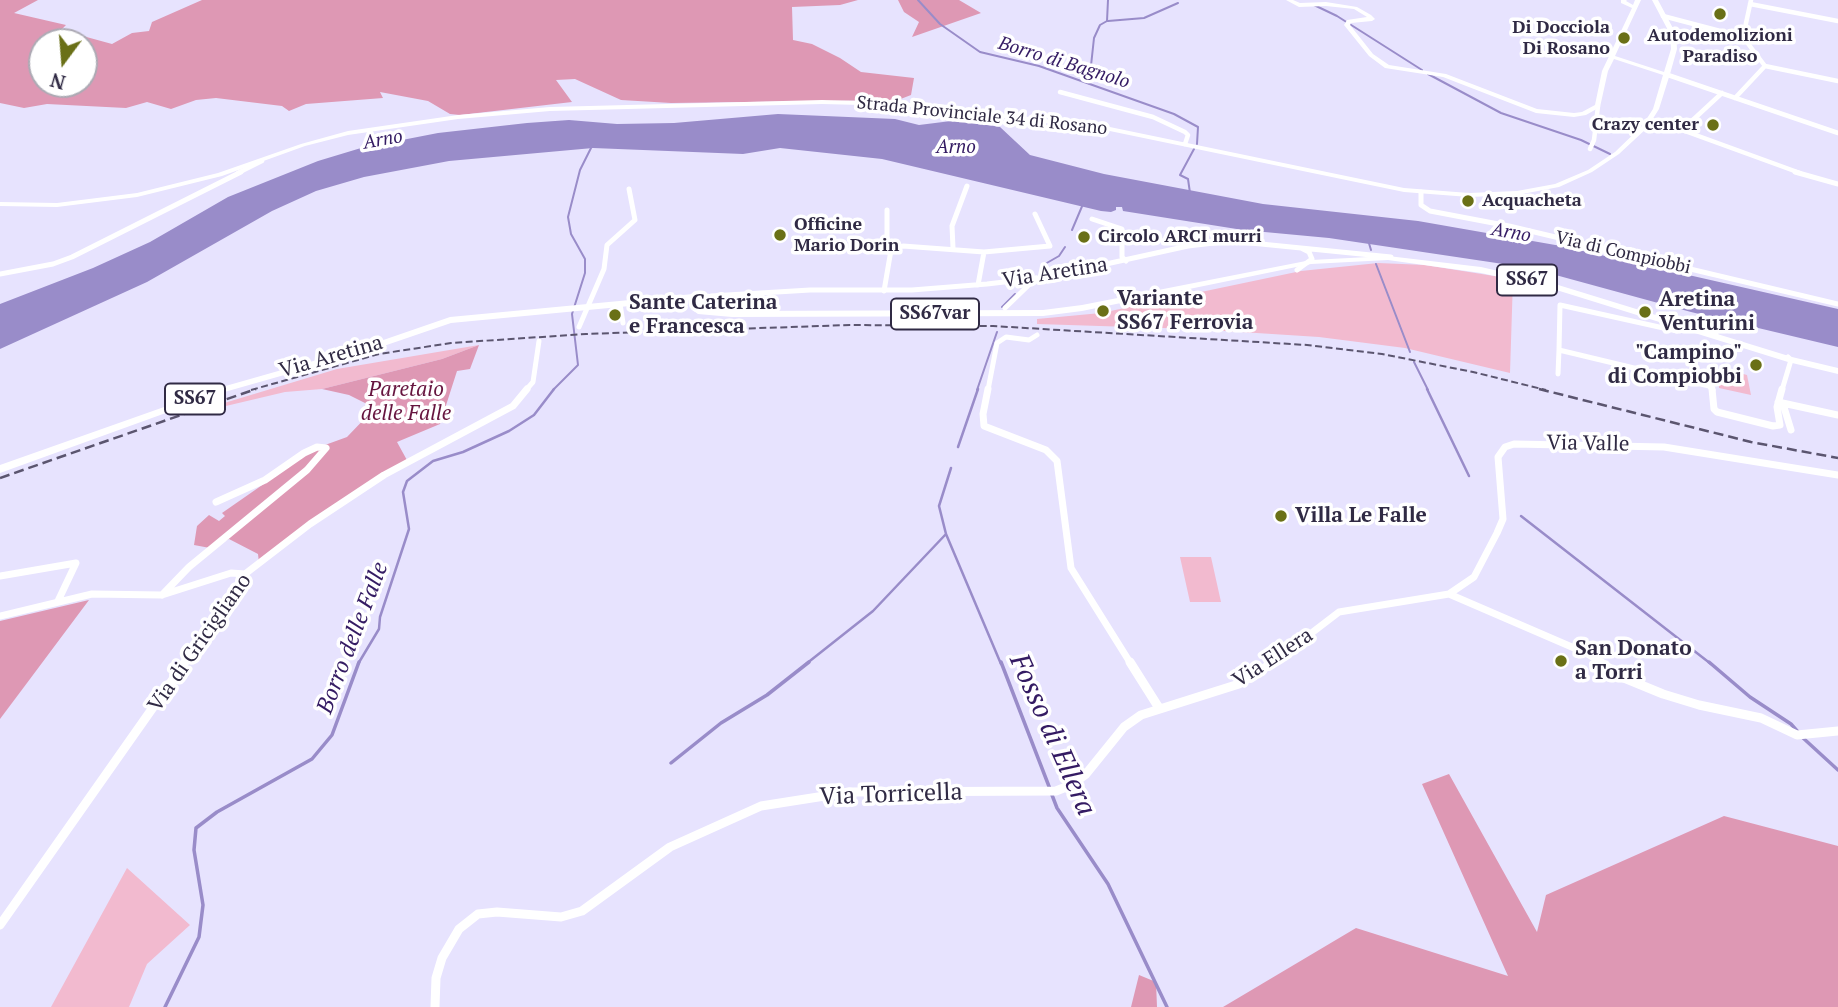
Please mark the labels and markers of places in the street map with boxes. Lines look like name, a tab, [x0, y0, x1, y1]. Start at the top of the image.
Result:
marker: Autodemolizioni Paradiso	[1712, 6, 1728, 22]
place label: Di Docciola Di Rosano	[1512, 17, 1610, 60]
place label: Autodemolizioni Paradiso	[1647, 25, 1793, 68]
marker: Di Docciola Di Rosano	[1616, 30, 1632, 46]
place label: Crazy center	[1592, 114, 1699, 136]
marker: Crazy center	[1705, 117, 1721, 133]
place label: Acquacheta	[1482, 190, 1582, 212]
marker: Acquacheta	[1460, 193, 1476, 209]
place label: Officine Mario Dorin	[794, 214, 899, 256]
place label: Circolo ARCI murri	[1098, 226, 1262, 248]
marker: Officine Mario Dorin	[772, 227, 788, 243]
marker: Circolo ARCI murri	[1076, 229, 1092, 245]
place label: Variante SS67 Ferrovia	[1117, 286, 1253, 336]
place label: Aretina Venturini	[1659, 287, 1755, 337]
place label: Sante Caterina e Francesca	[629, 290, 778, 340]
marker: Variante SS67 Ferrovia	[1095, 303, 1111, 319]
marker: Aretina Venturini	[1637, 304, 1653, 320]
marker: Sante Caterina e Francesca	[607, 307, 623, 323]
place label: "Campino" di Compiobbi	[1608, 340, 1742, 390]
marker: "Campino" di Compiobbi	[1748, 357, 1764, 373]
place label: Villa Le Falle	[1295, 503, 1427, 529]
marker: Villa Le Falle	[1273, 508, 1289, 524]
place label: San Donato a Torri	[1575, 636, 1692, 686]
marker: San Donato a Torri	[1553, 653, 1569, 669]

